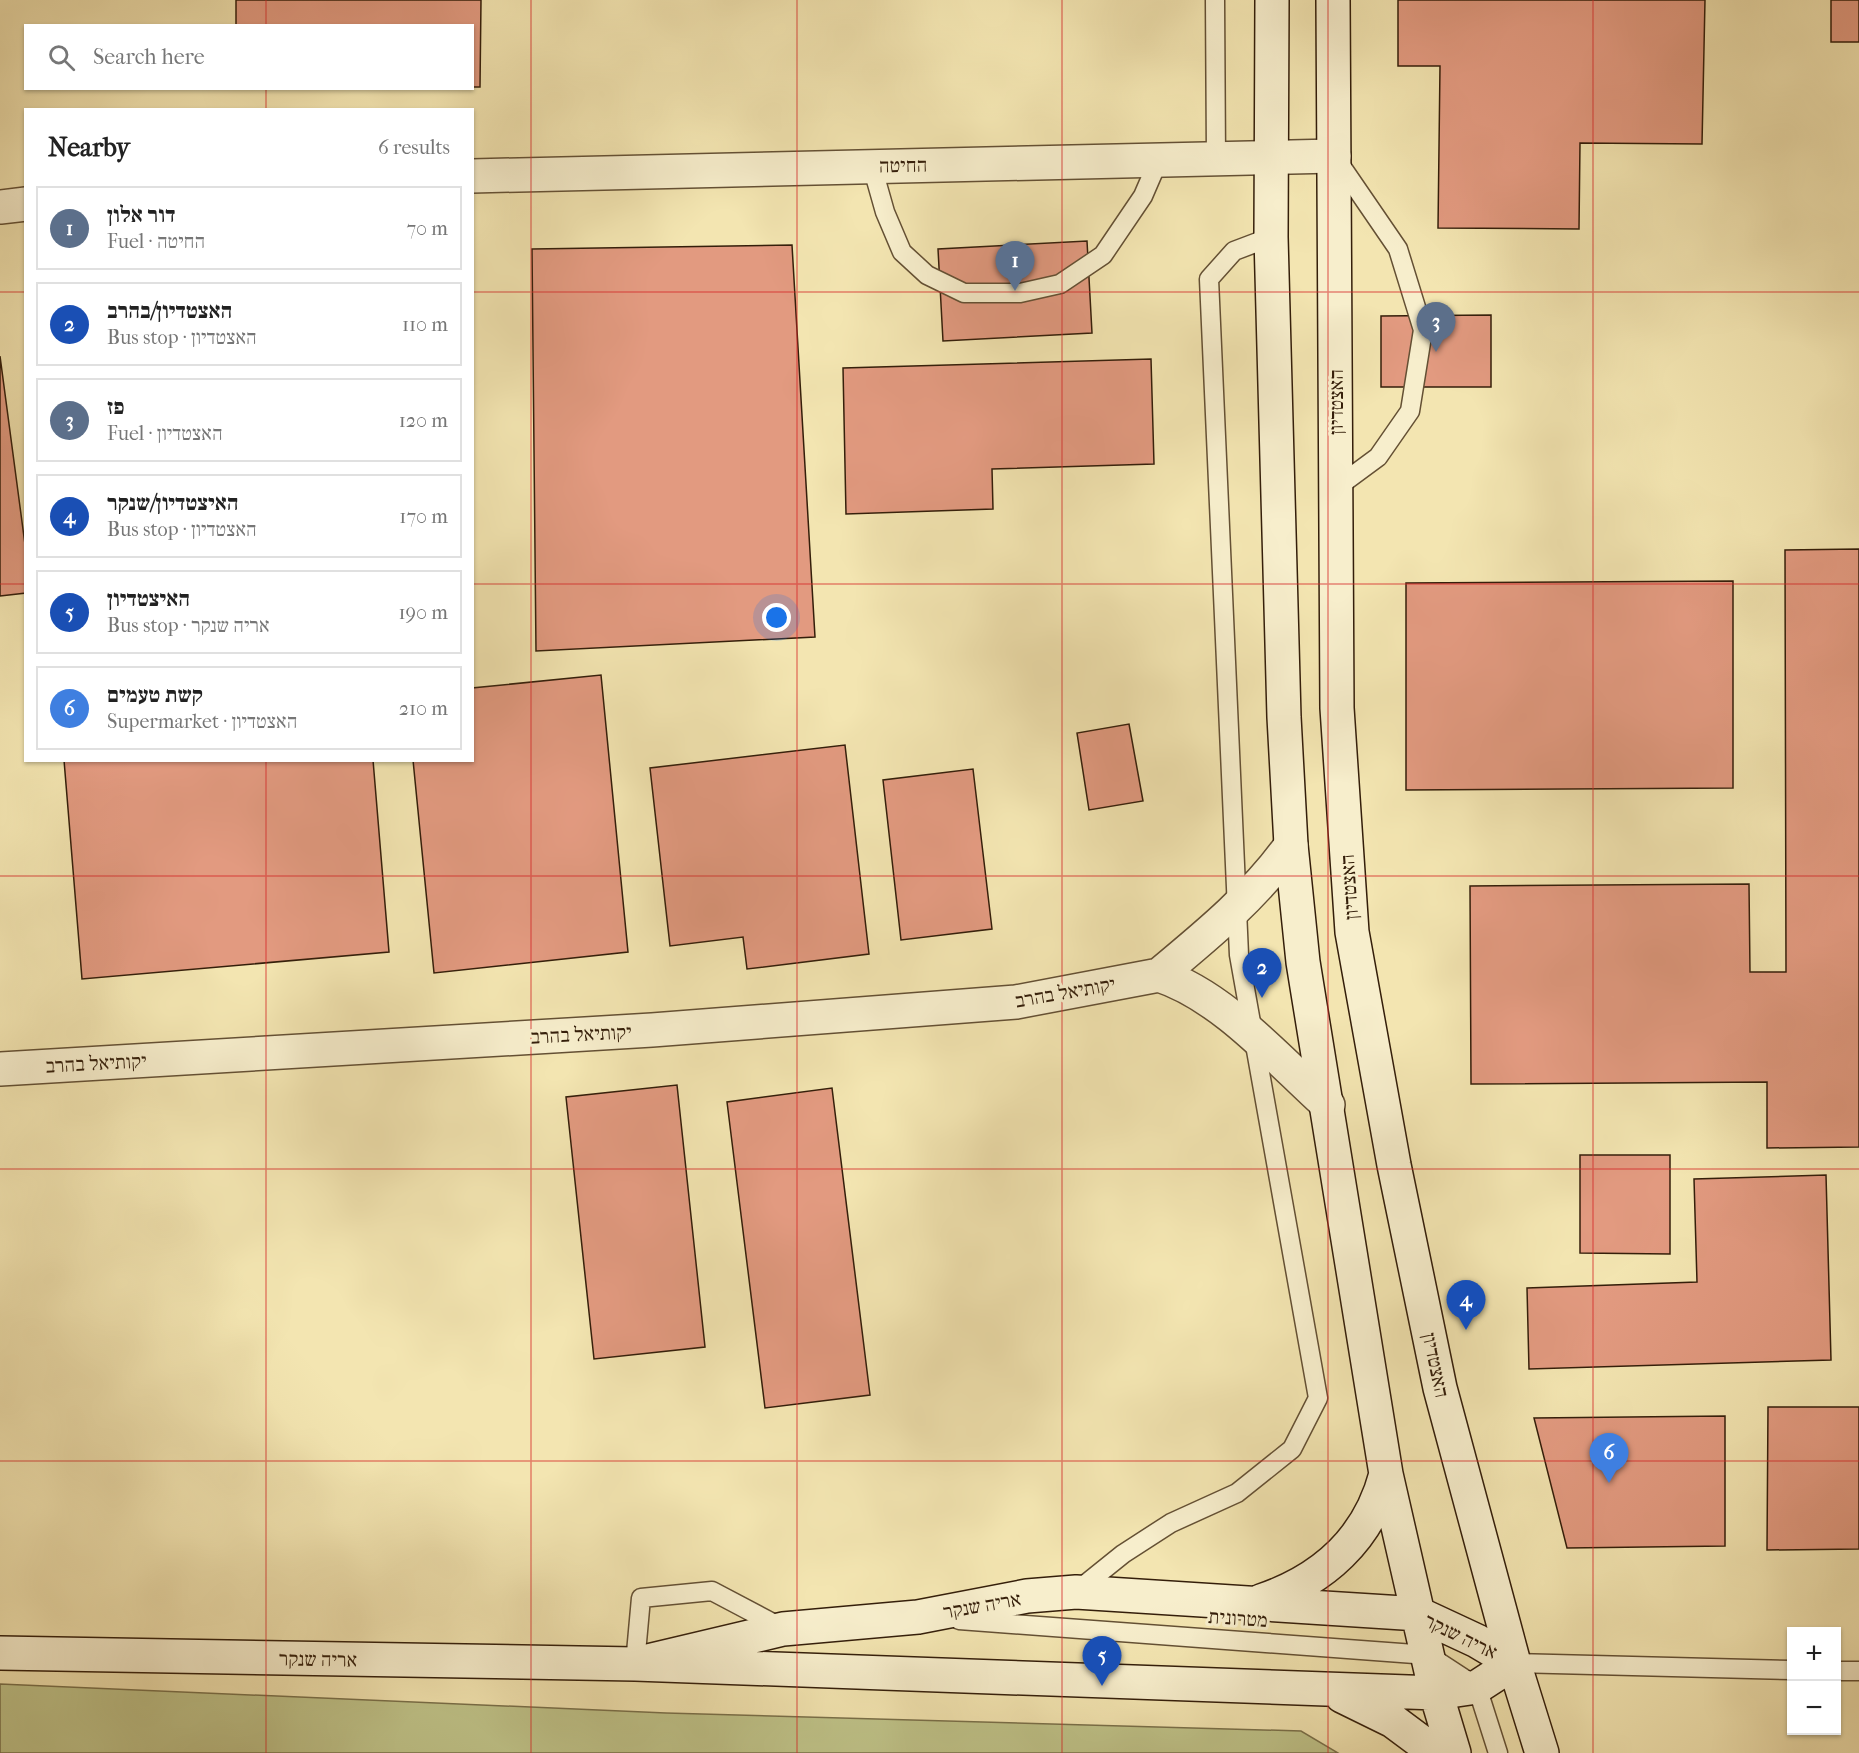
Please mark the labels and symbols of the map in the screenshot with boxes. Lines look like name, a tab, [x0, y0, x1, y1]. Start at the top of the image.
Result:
street label: החיטה	[879, 154, 927, 177]
pin: 1	[996, 242, 1034, 291]
pin: 3	[1416, 302, 1456, 352]
street label: האצטדיון	[1325, 369, 1348, 435]
your location	[762, 603, 791, 632]
street label: האצטדיון	[1336, 853, 1363, 920]
pin: 2	[1242, 948, 1282, 998]
street label: יקותיאל בהרב	[1013, 972, 1117, 1013]
street label: יקותיאל בהרב	[530, 1020, 632, 1049]
street label: יקותיאל בהרב	[45, 1049, 147, 1078]
pin: 4	[1446, 1280, 1486, 1330]
street label: האצטדיון	[1417, 1331, 1454, 1400]
pin: 6	[1590, 1434, 1628, 1483]
street label: אריה שנקר	[941, 1587, 1023, 1624]
street label: מטרונית	[1207, 1605, 1268, 1632]
street label: אריה שנקר	[1420, 1609, 1501, 1664]
pin: 5	[1082, 1636, 1122, 1686]
street label: אריה שנקר	[279, 1647, 357, 1672]

